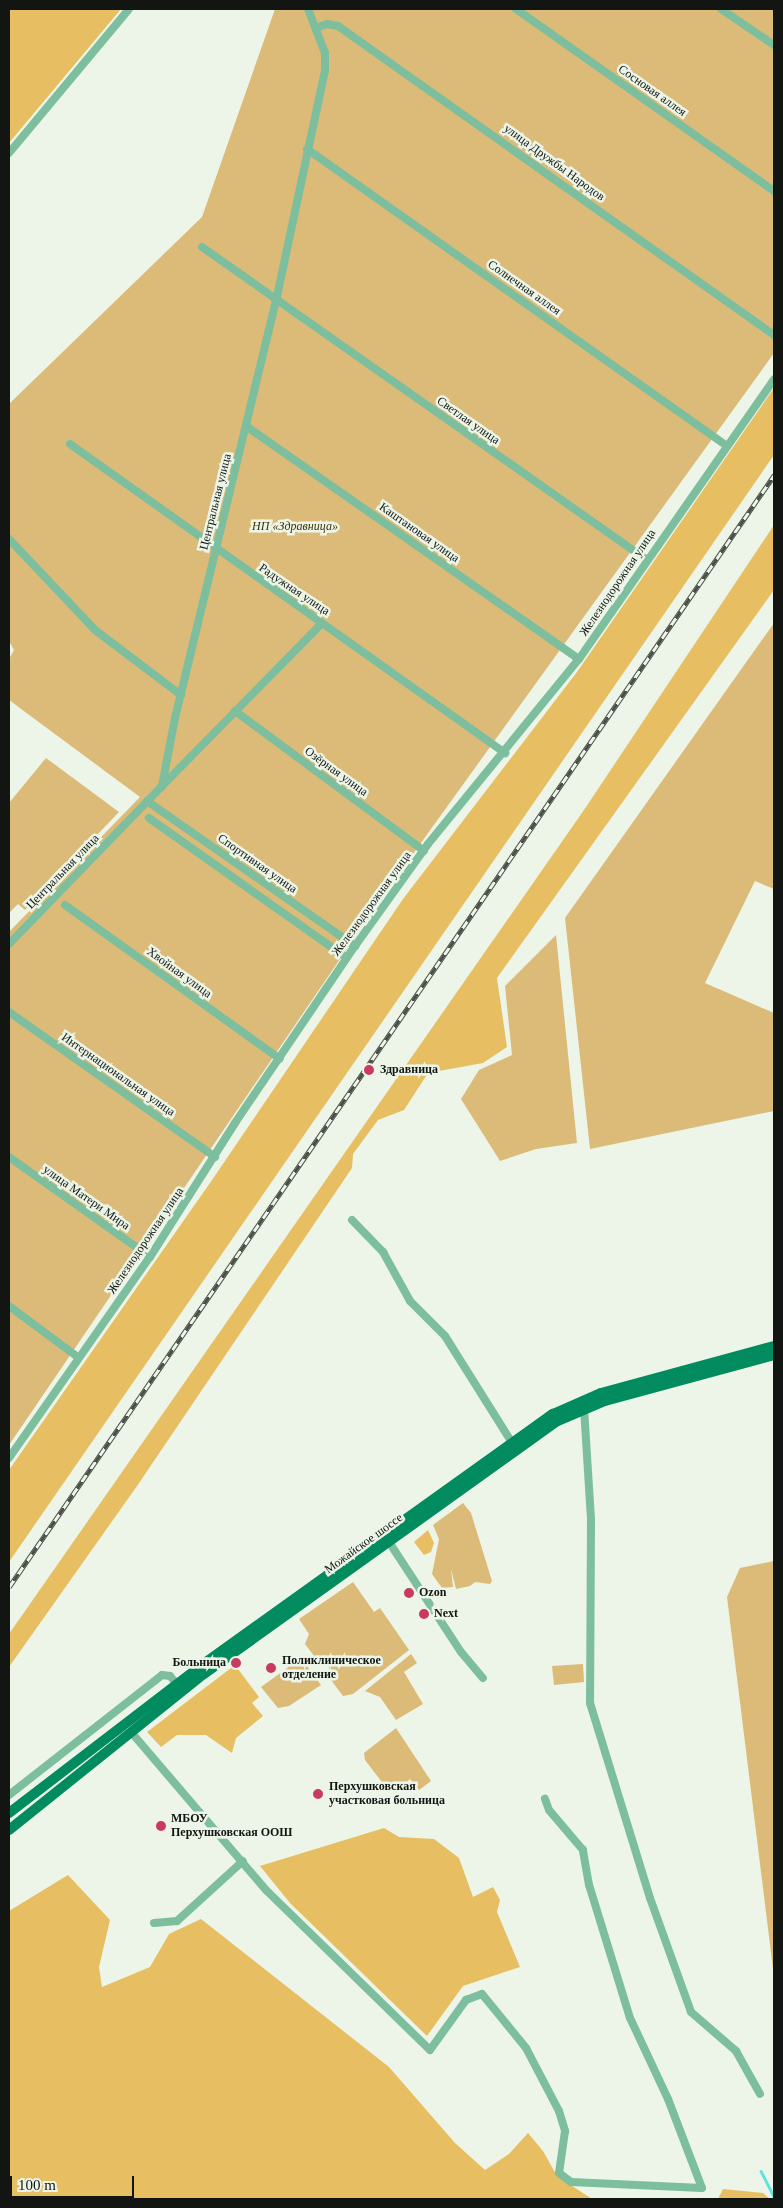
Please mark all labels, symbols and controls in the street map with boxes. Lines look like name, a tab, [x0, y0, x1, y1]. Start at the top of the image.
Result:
street label: Сосновая аллея	[615, 62, 689, 120]
street label: улица Дружбы Народов	[501, 122, 607, 204]
street label: Солнечная аллея	[485, 257, 563, 319]
street label: Светлая улица	[434, 394, 502, 448]
street label: Центральная улица	[197, 452, 235, 552]
street label: Каштановая улица	[376, 500, 462, 566]
park label: НП «Здравница»	[252, 520, 338, 534]
street label: Железнодорожная улица	[577, 527, 659, 639]
street label: Радужная улица	[256, 561, 332, 619]
street label: Озёрная улица	[302, 744, 370, 800]
street label: Спортивная улица	[215, 831, 299, 897]
street label: Центральная улица	[24, 832, 102, 912]
street label: Железнодорожная улица	[329, 849, 415, 959]
street label: Хвойная улица	[144, 945, 214, 1001]
street label: Интернациональная улица	[58, 1030, 178, 1120]
marker: Здравница	[362, 1063, 376, 1077]
place label: Здравница	[380, 1063, 438, 1077]
street label: улица Матери Мира	[40, 1163, 132, 1233]
street label: Железнодорожная улица	[105, 1185, 187, 1297]
street label: Можайское шоссе	[322, 1511, 406, 1577]
place label: Ozon	[419, 1586, 446, 1600]
marker: Ozon	[403, 1587, 415, 1599]
place label: Next	[434, 1607, 458, 1621]
marker: Next	[418, 1608, 430, 1620]
place label: Поликлиническое отделение	[282, 1654, 381, 1682]
place label: Больница	[172, 1656, 226, 1670]
marker: Больница	[230, 1657, 242, 1669]
marker: Поликлиническое отделение	[264, 1661, 278, 1675]
place label: Перхушковская участковая больница	[329, 1780, 445, 1808]
marker: Перхушковская участковая больница	[311, 1787, 325, 1801]
place label: МБОУ Перхушковская ООШ	[171, 1812, 292, 1840]
marker: МБОУ Перхушковская ООШ	[155, 1820, 167, 1832]
scale bar	[12, 2166, 136, 2198]
text: 100 m	[18, 2177, 56, 2193]

